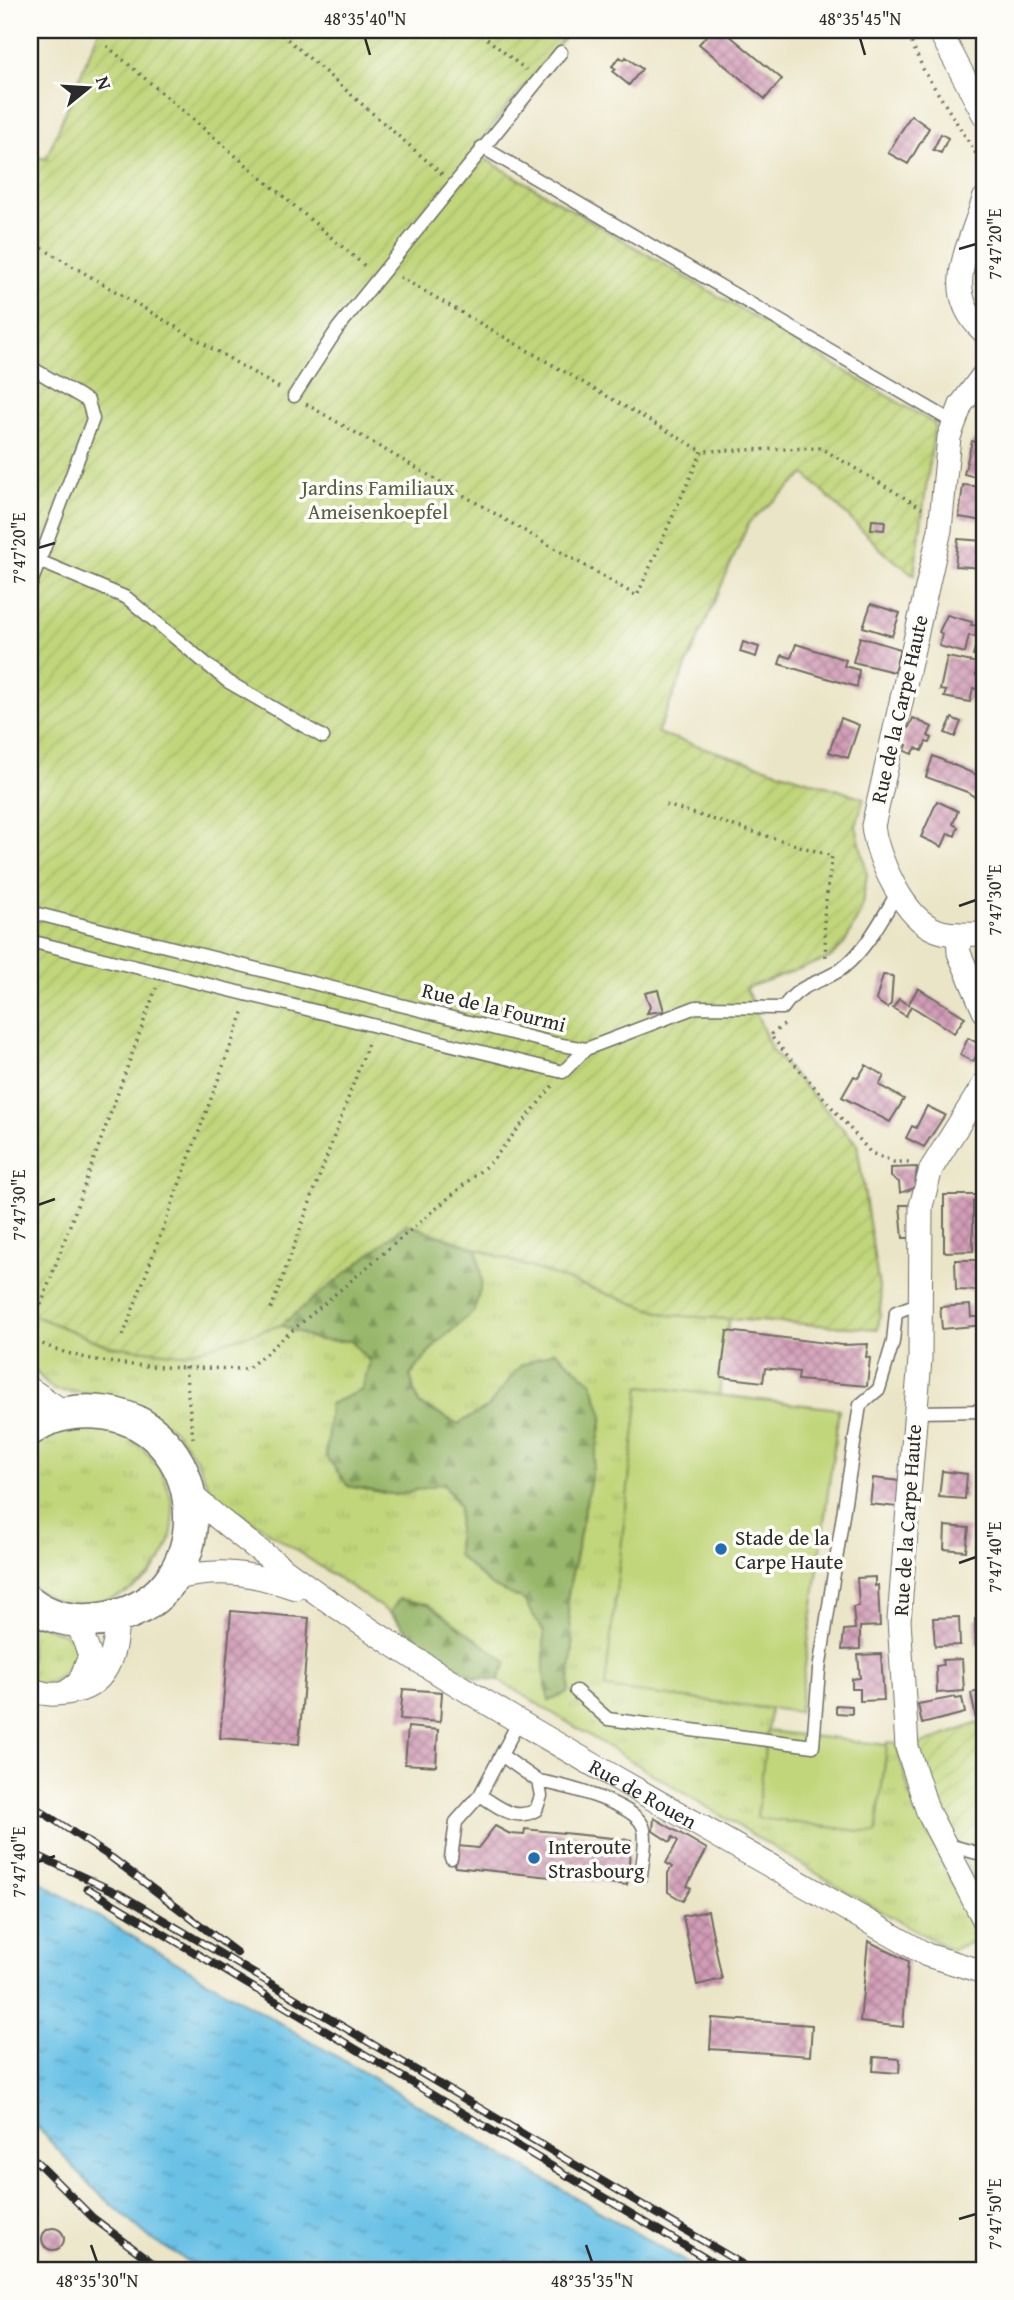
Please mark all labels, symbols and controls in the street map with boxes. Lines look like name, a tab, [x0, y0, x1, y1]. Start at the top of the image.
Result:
text: 48°35'40"N	[324, 5, 407, 32]
text: 48°35'45"N	[819, 5, 902, 32]
north arrow	[52, 52, 122, 122]
text: N	[89, 72, 120, 93]
text: 7°47'20"E	[981, 208, 1008, 280]
park label: Jardins Familiaux Ameisenkoepfel	[298, 472, 455, 527]
text: 7°47'20"E	[5, 512, 32, 584]
street label: Rue de la Carpe Haute	[862, 612, 936, 806]
text: 7°47'30"E	[981, 864, 1008, 936]
street label: Rue de la Fourmi	[419, 974, 569, 1040]
text: 7°47'30"E	[5, 1169, 32, 1241]
street label: Rue de la Carpe Haute	[885, 1423, 929, 1617]
text: 7°47'40"E	[981, 1521, 1008, 1593]
place label: Stade de la Carpe Haute	[735, 1522, 843, 1577]
marker: Stade de la Carpe Haute	[713, 1541, 729, 1557]
street label: Rue de Rouen	[584, 1750, 703, 1836]
text: 7°47'40"E	[5, 1826, 32, 1898]
place label: Interoute Strasbourg	[548, 1831, 645, 1886]
marker: Interoute Strasbourg	[526, 1850, 542, 1866]
text: 7°47'50"E	[981, 2178, 1008, 2250]
text: 48°35'30"N	[56, 2267, 139, 2294]
text: 48°35'35"N	[551, 2267, 634, 2294]

